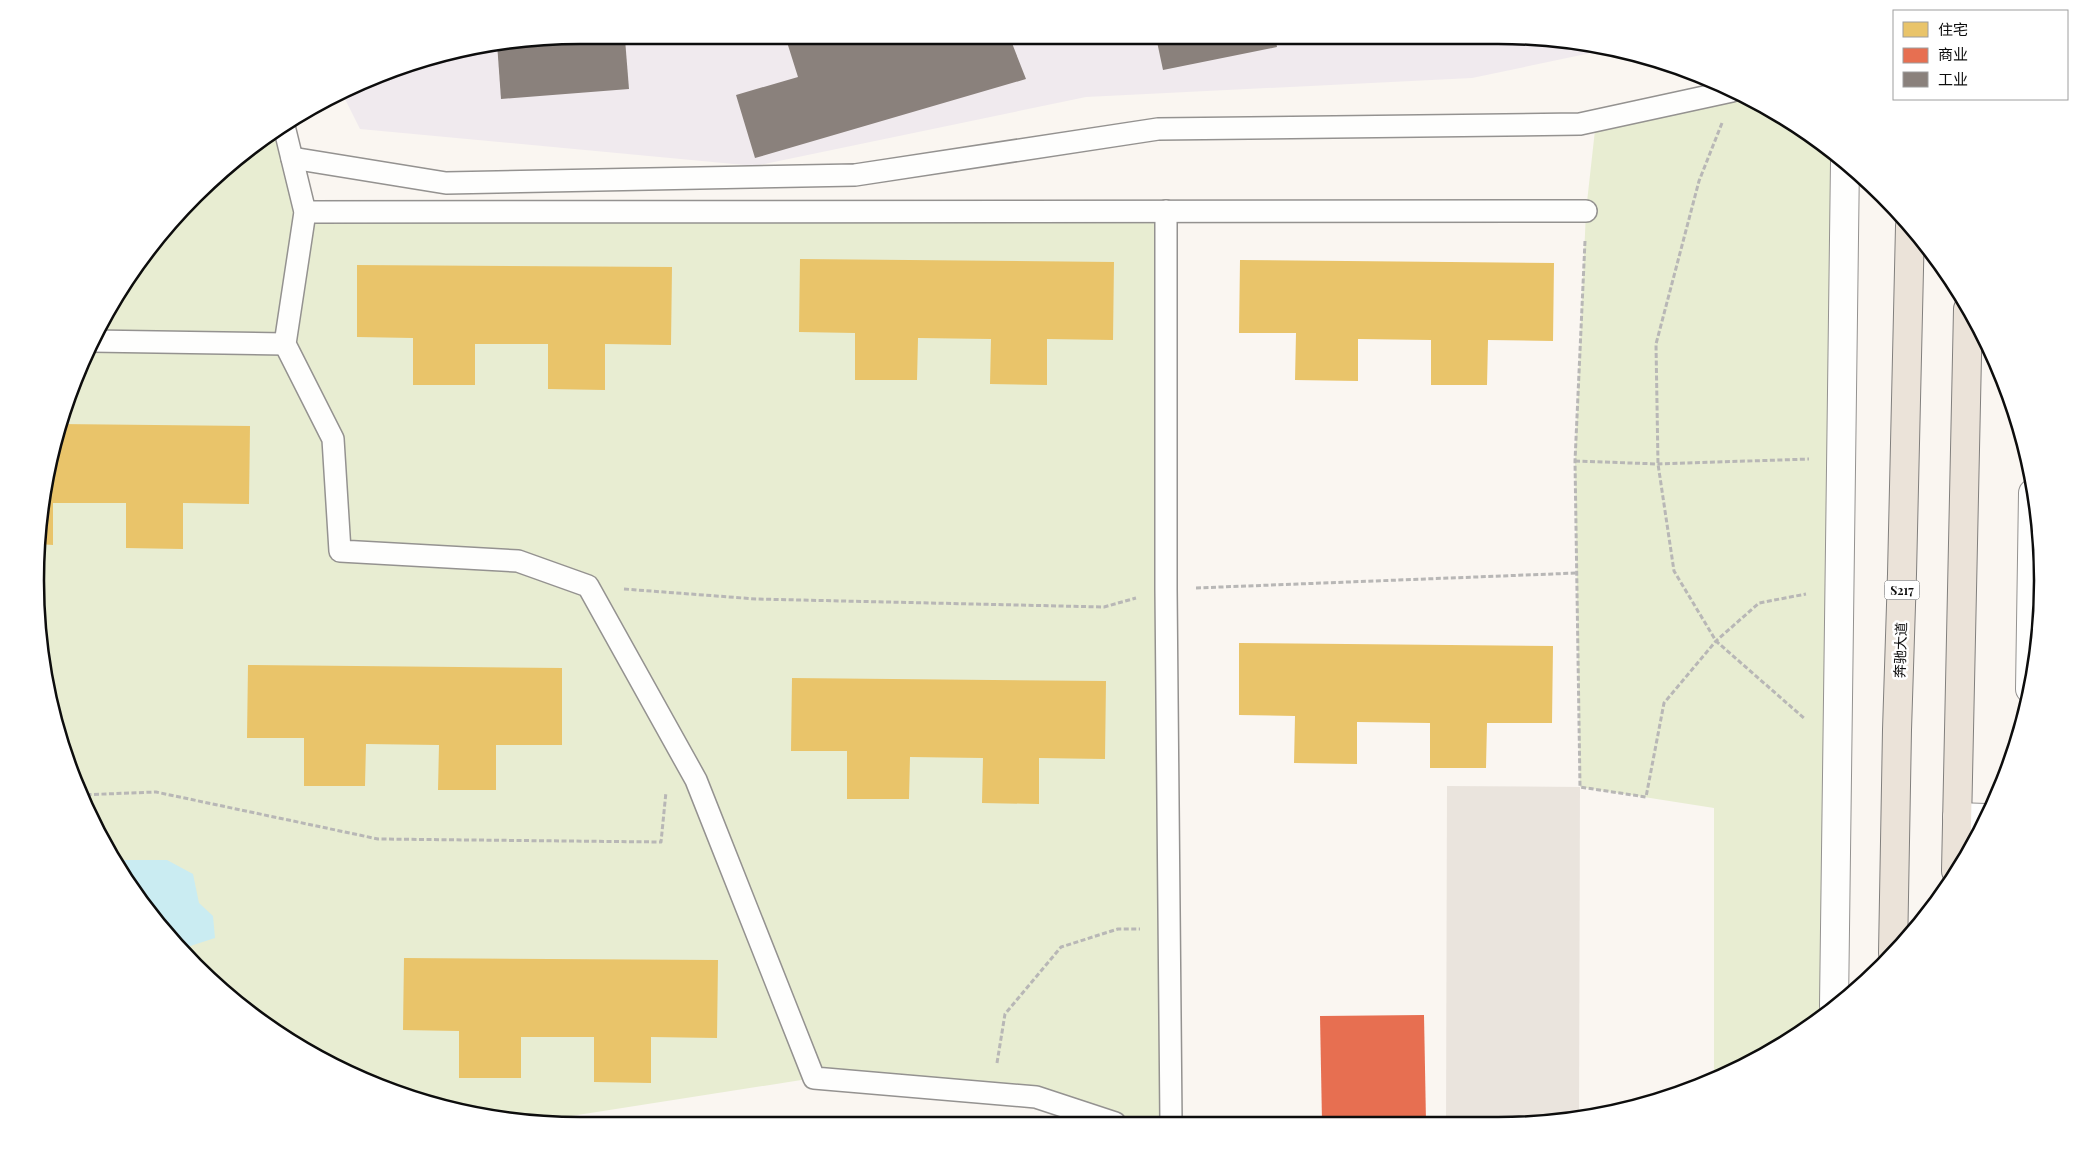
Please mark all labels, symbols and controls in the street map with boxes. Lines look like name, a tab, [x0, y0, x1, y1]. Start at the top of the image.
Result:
legend	[1893, 10, 2068, 100]
text: 住宅	[1938, 19, 1968, 39]
text: 商业	[1938, 44, 1968, 64]
text: 工业	[1938, 69, 1968, 89]
road number: S217	[1884, 580, 1920, 600]
street label: 奔驰大道	[1890, 622, 1910, 678]

